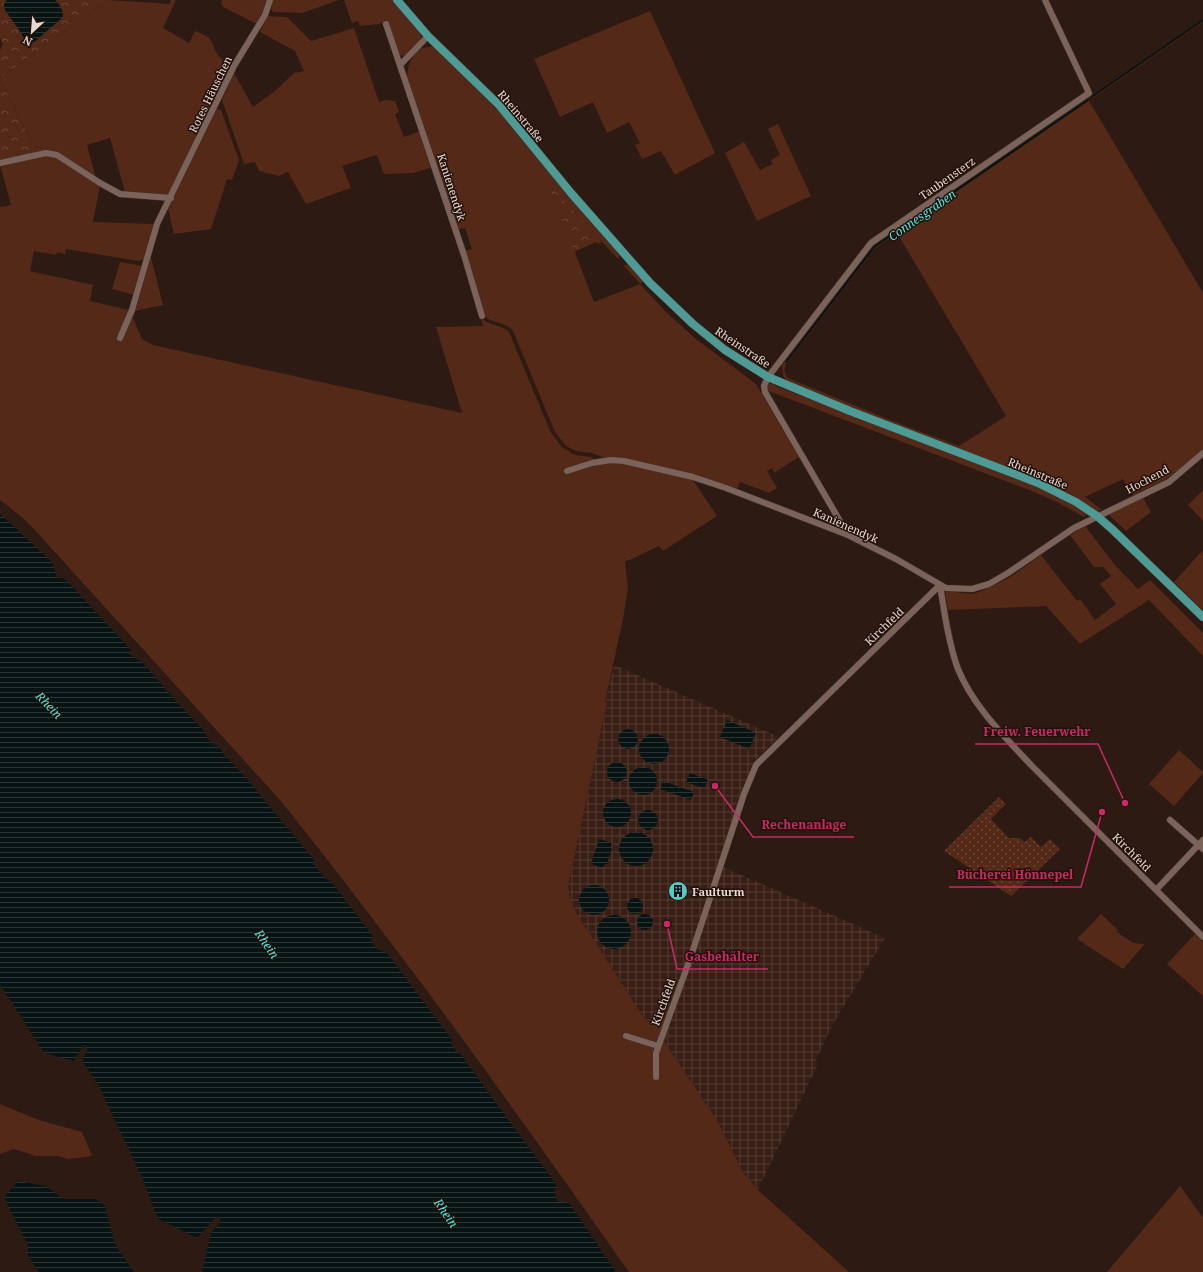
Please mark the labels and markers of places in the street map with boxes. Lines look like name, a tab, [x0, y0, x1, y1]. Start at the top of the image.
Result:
callout: Freiw. Feuerwehr	[975, 720, 1098, 744]
callout: Rechenanlage	[753, 813, 854, 837]
callout: Bücherei Hönnepel	[949, 863, 1081, 887]
building icon: Faulturm	[667, 880, 689, 902]
place label: Faulturm	[692, 884, 745, 899]
callout: Gasbehälter	[677, 945, 768, 969]

